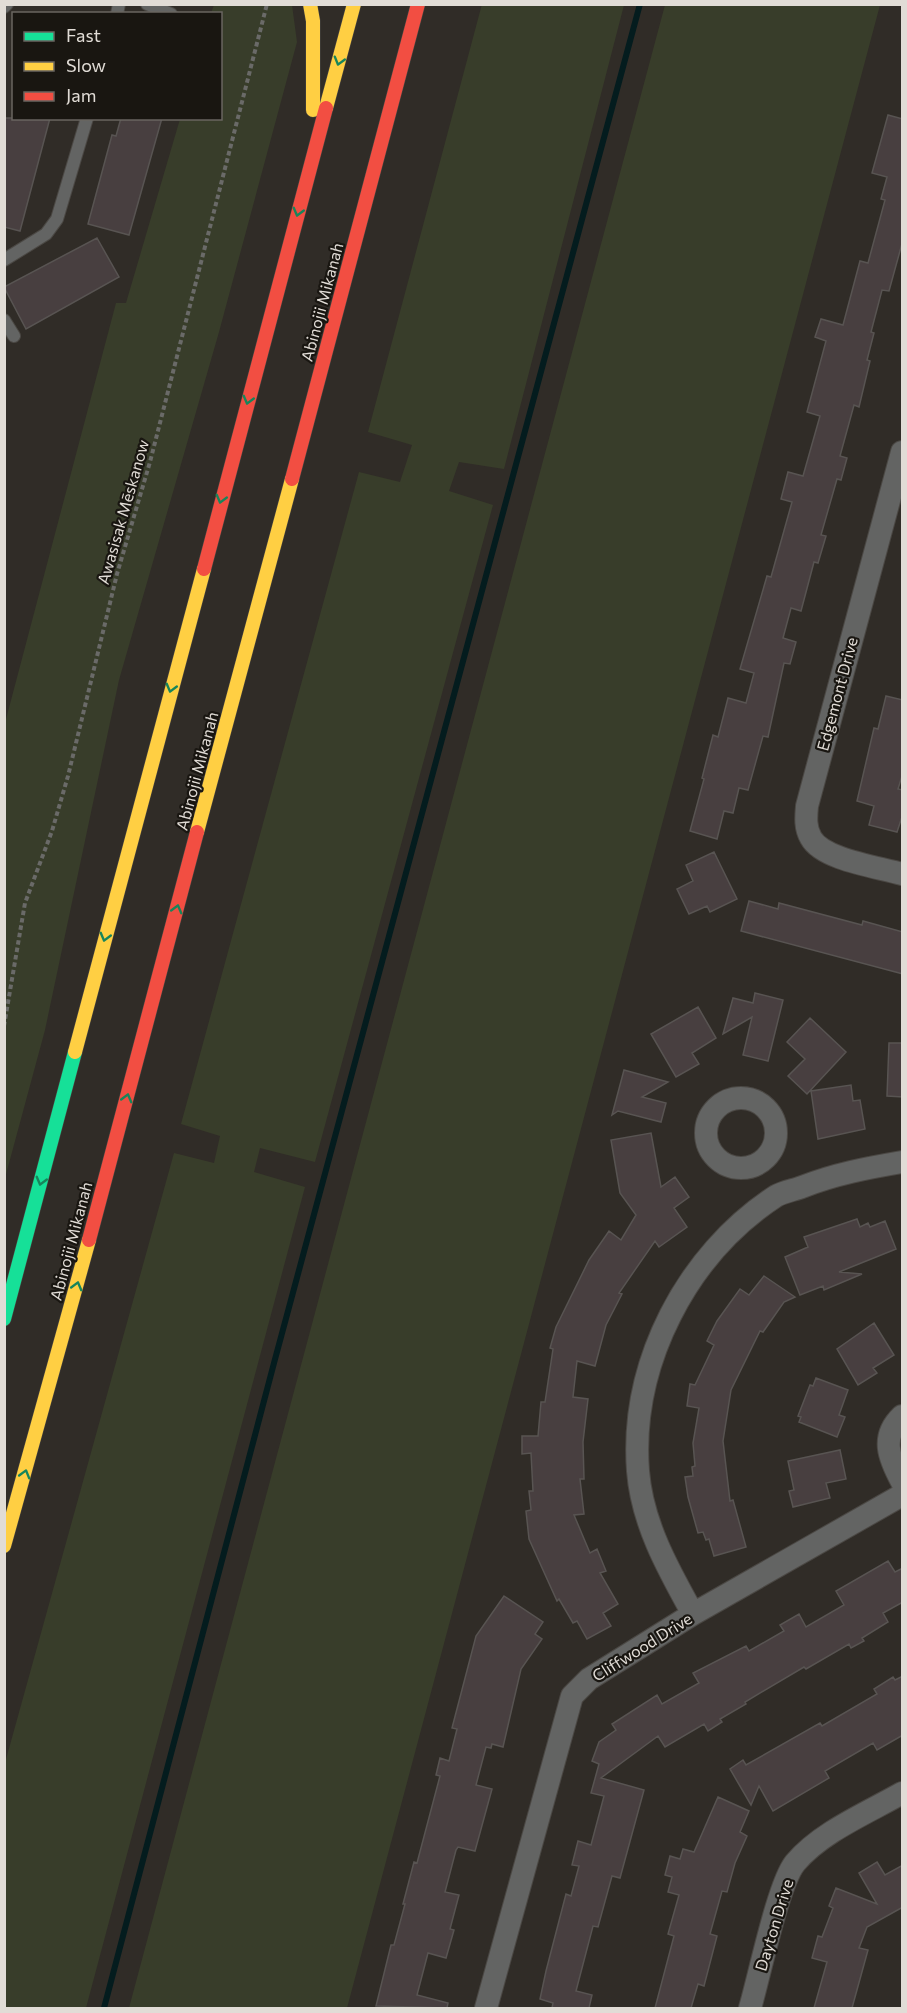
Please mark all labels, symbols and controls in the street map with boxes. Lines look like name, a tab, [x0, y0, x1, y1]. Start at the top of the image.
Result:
legend	[12, 12, 222, 120]
text: Fast	[66, 24, 101, 46]
text: Slow	[66, 54, 106, 76]
one-way arrow	[334, 55, 346, 66]
text: Jam	[66, 84, 96, 106]
one-way arrow	[292, 206, 305, 216]
street label: Abinojii Mikanah	[297, 241, 346, 363]
one-way arrow	[242, 395, 255, 405]
street label: Awasisak Mēskanow	[93, 437, 152, 586]
one-way arrow	[216, 494, 229, 504]
street label: Edgemont Drive	[812, 635, 861, 753]
one-way arrow	[166, 683, 179, 693]
street label: Abinojii Mikanah	[172, 710, 221, 832]
one-way arrow	[170, 904, 182, 915]
one-way arrow	[100, 932, 113, 942]
one-way arrow	[120, 1093, 132, 1103]
one-way arrow	[36, 1175, 48, 1186]
street label: Abinojii Mikanah	[46, 1180, 95, 1302]
one-way arrow	[69, 1281, 82, 1291]
one-way arrow	[18, 1469, 31, 1479]
street label: Cliffwood Drive	[588, 1608, 695, 1685]
street label: Dayton Drive	[751, 1877, 797, 1973]

